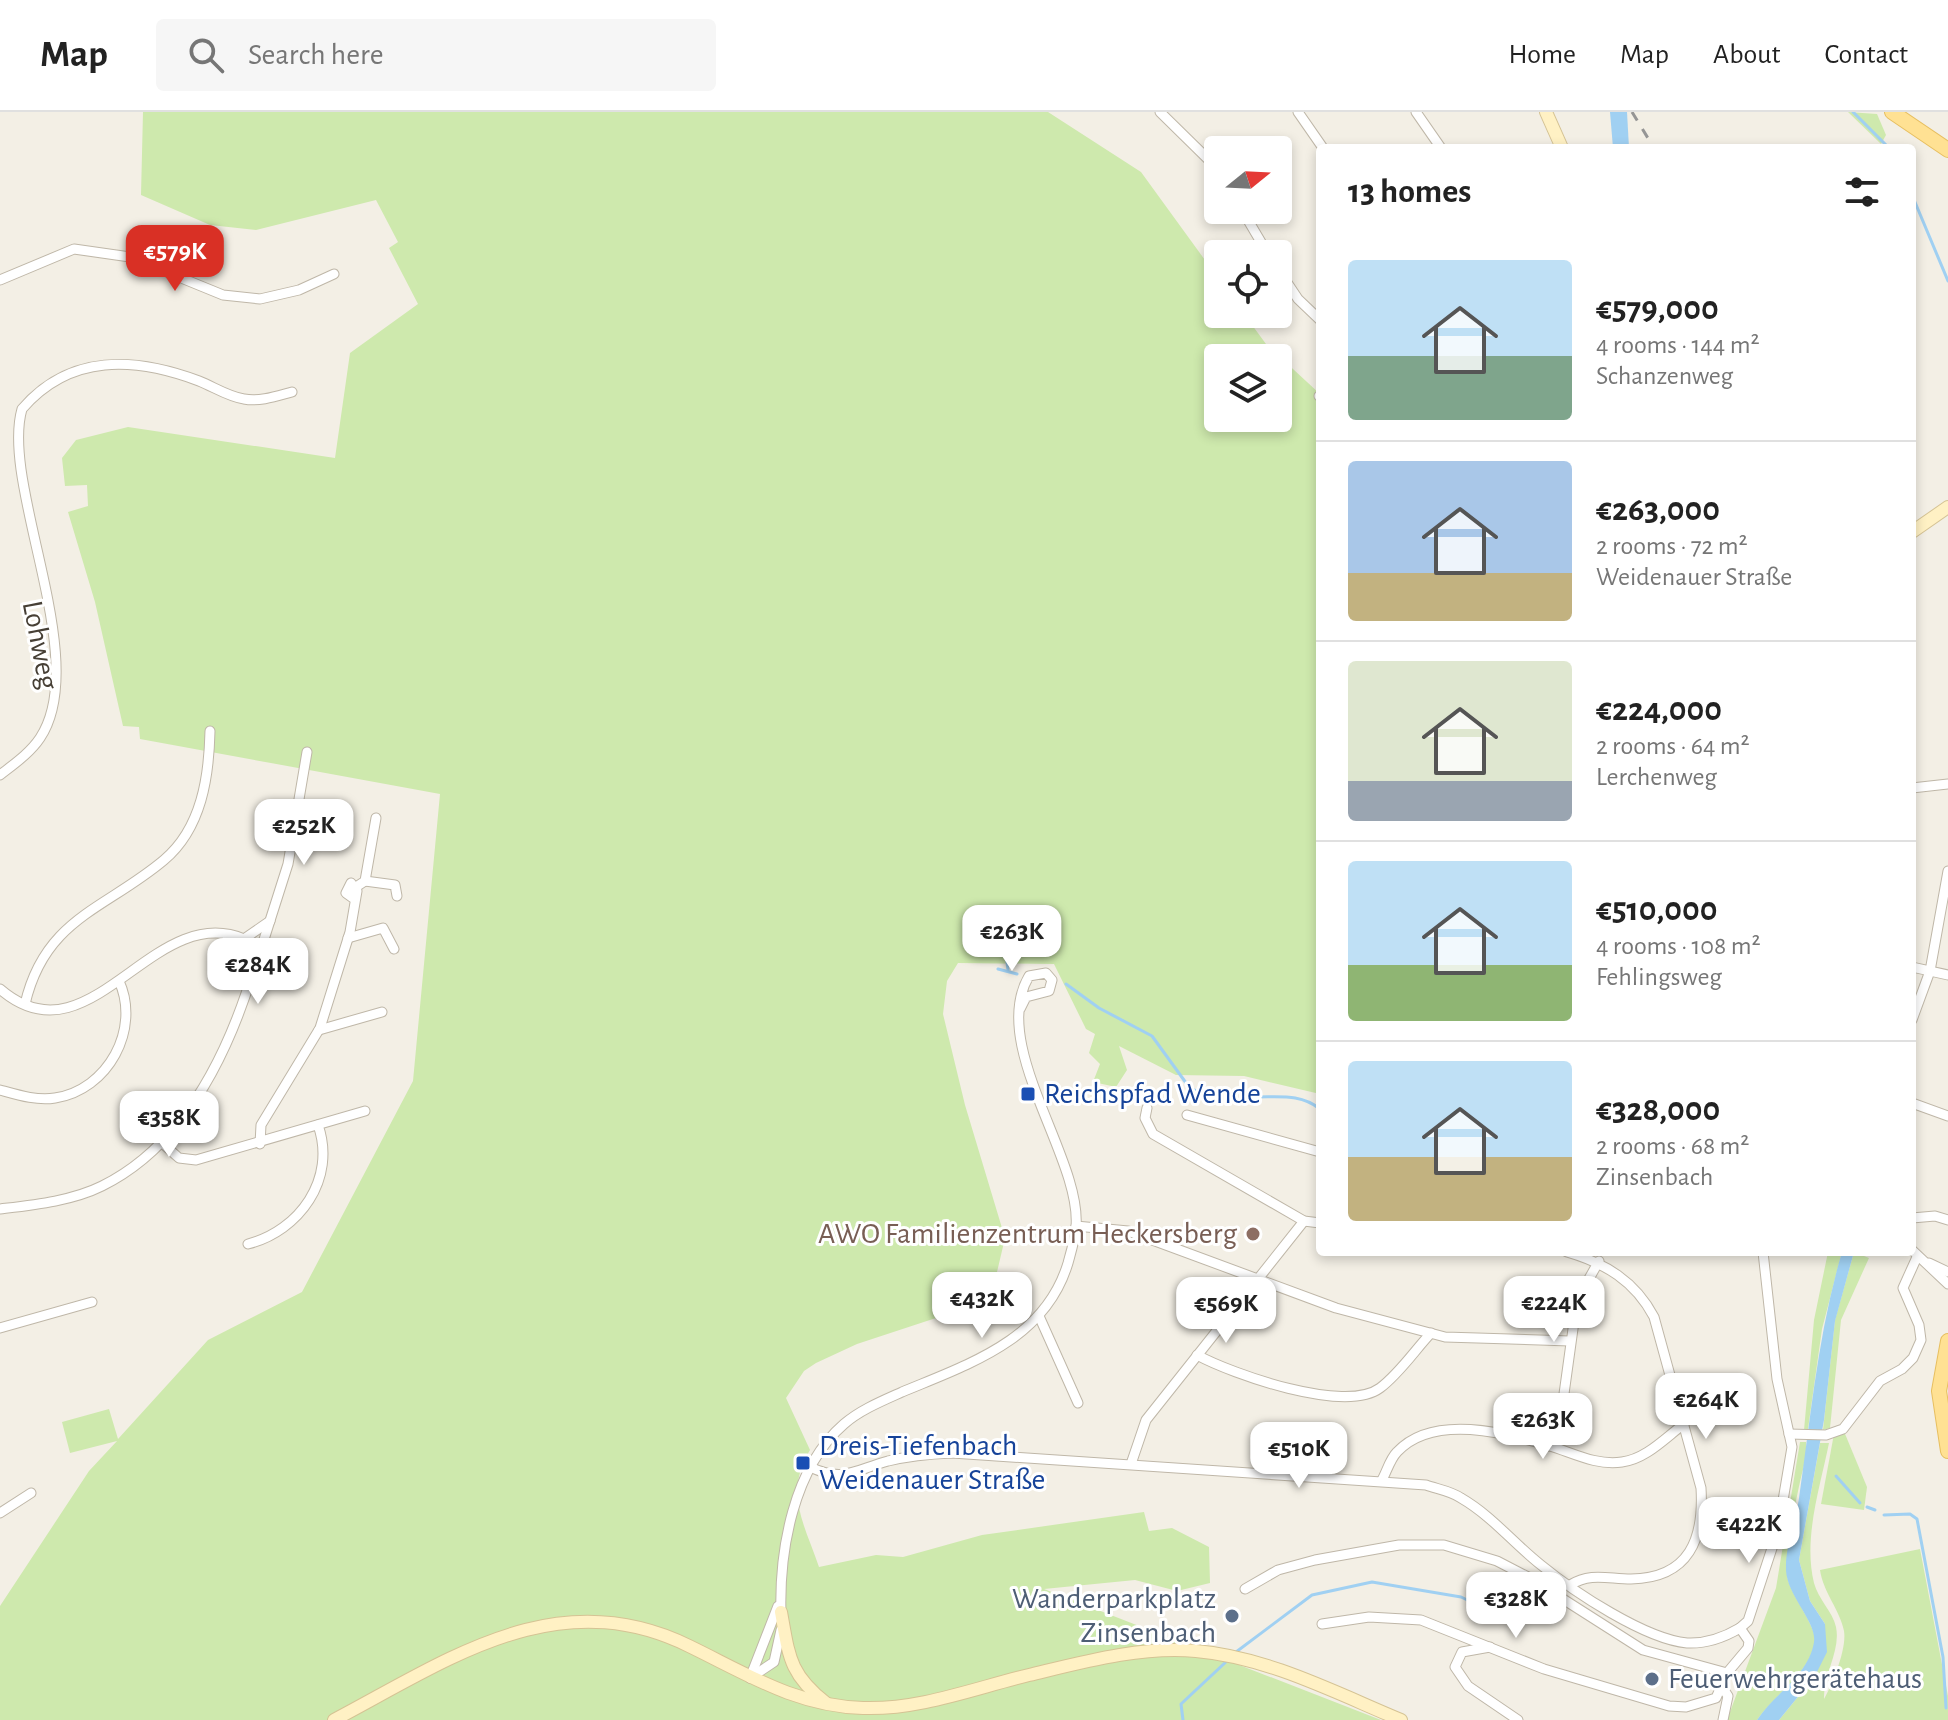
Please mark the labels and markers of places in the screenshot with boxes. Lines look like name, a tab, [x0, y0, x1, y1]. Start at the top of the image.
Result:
pin: €579K	[119, 225, 231, 293]
pin: €252K	[248, 799, 360, 867]
pin: €263K	[956, 905, 1068, 973]
pin: €284K	[202, 938, 314, 1006]
place label: Reichspfad Wende	[1044, 1079, 1261, 1109]
marker: Reichspfad Wende	[1019, 1085, 1037, 1103]
pin: €358K	[113, 1091, 225, 1159]
place label: AWO Familienzentrum Heckersberg	[818, 1219, 1237, 1249]
marker: AWO Familienzentrum Heckersberg	[1244, 1225, 1262, 1243]
pin: €432K	[926, 1272, 1038, 1340]
pin: €224K	[1498, 1276, 1610, 1344]
pin: €569K	[1170, 1277, 1282, 1345]
pin: €264K	[1650, 1373, 1762, 1441]
pin: €263K	[1487, 1393, 1599, 1461]
pin: €510K	[1243, 1422, 1355, 1490]
place label: Dreis-Tiefenbach Weidenauer Straße	[819, 1431, 1045, 1495]
marker: Dreis-Tiefenbach Weidenauer Straße	[794, 1454, 812, 1472]
pin: €422K	[1693, 1497, 1805, 1565]
pin: €328K	[1460, 1572, 1572, 1640]
place label: Wanderparkplatz Zinsenbach	[1012, 1584, 1216, 1648]
marker: Wanderparkplatz Zinsenbach	[1223, 1607, 1241, 1625]
place label: Feuerwehrgerätehaus	[1668, 1664, 1922, 1694]
marker: Feuerwehrgerätehaus	[1643, 1670, 1661, 1688]

